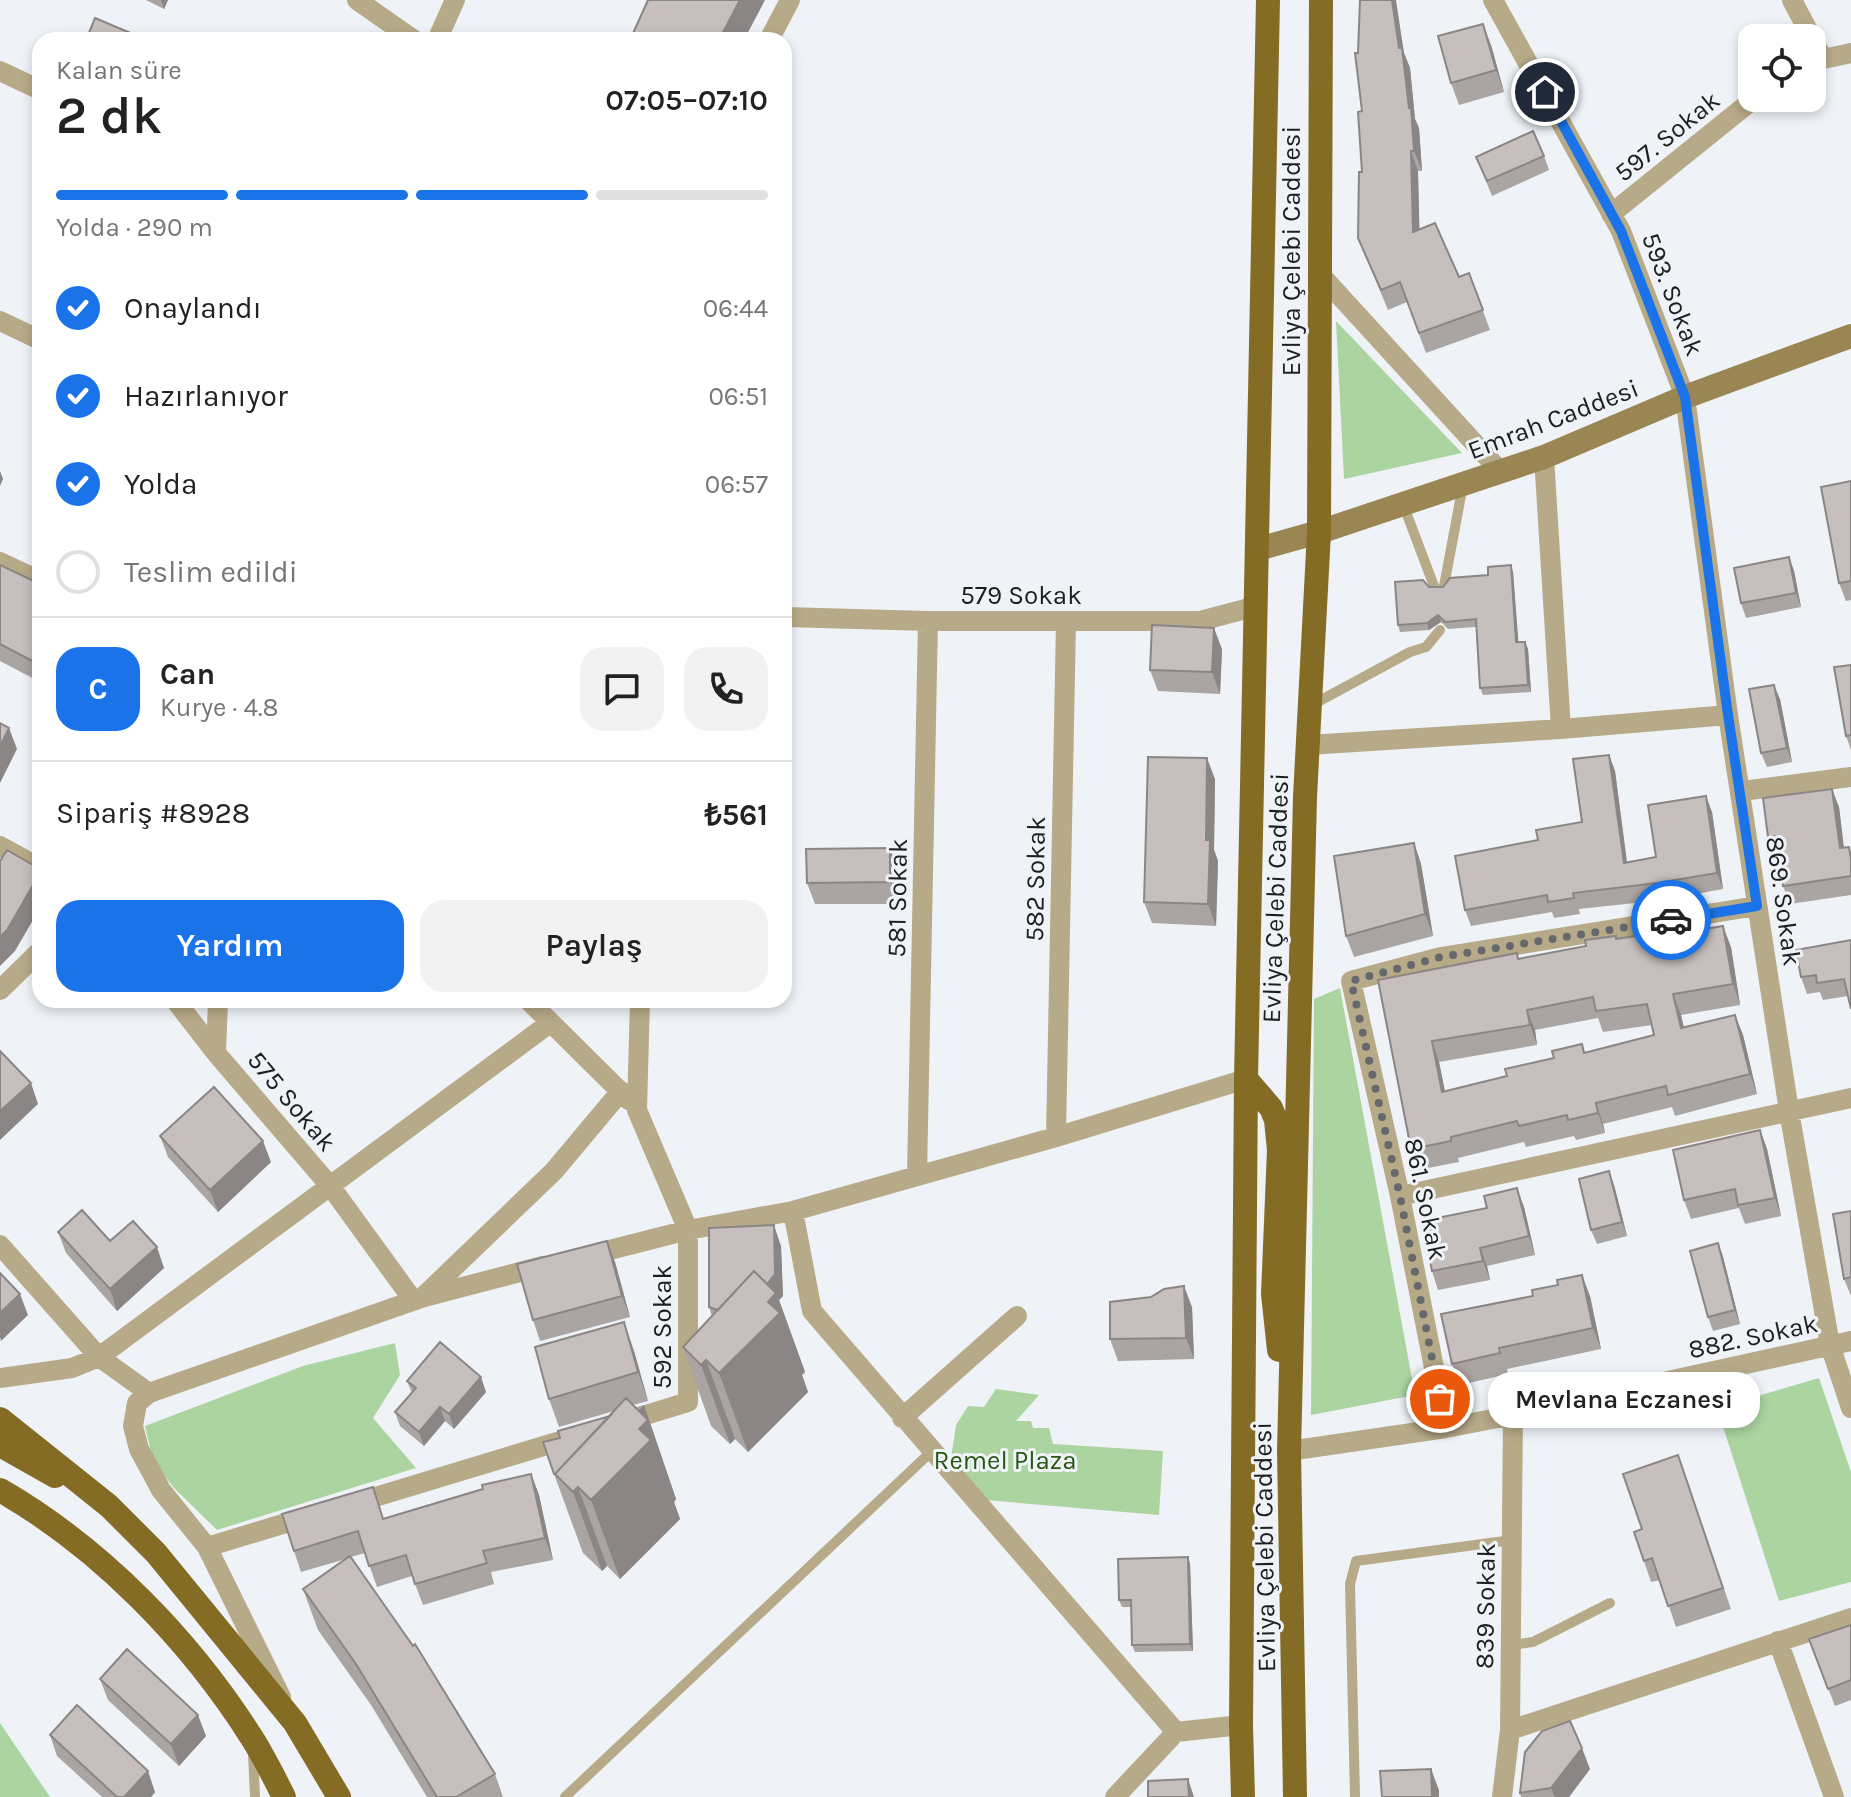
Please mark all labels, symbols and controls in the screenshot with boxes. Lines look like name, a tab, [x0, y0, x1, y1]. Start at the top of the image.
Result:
map controls	[1738, 24, 1826, 112]
button: locate	[1738, 24, 1826, 112]
text: Kalan süre	[56, 55, 182, 86]
pin	[1511, 58, 1579, 126]
icon: home	[1523, 70, 1567, 114]
text: 07:05–07:10	[605, 82, 768, 118]
text: 2 dk	[56, 85, 162, 146]
street label: 597. Sokak	[1608, 85, 1726, 188]
street label: Evliya Çelebi Caddesi	[1276, 126, 1307, 376]
text: Yolda · 290 m	[56, 212, 213, 243]
street label: 593. Sokak	[1635, 228, 1710, 360]
icon: check	[56, 286, 100, 330]
text: Onaylandı	[124, 290, 262, 326]
text: 06:44	[703, 293, 768, 324]
street label: Emrah Caddesi	[1463, 373, 1643, 466]
icon: check	[56, 374, 100, 418]
text: Hazırlanıyor	[124, 378, 288, 414]
text: 06:51	[708, 381, 768, 412]
icon: check	[56, 462, 100, 506]
text: Yolda	[124, 466, 198, 502]
text: 06:57	[705, 469, 768, 500]
text: Teslim edildi	[124, 554, 298, 590]
street label: 579 Sokak	[960, 580, 1082, 611]
button: chat	[580, 647, 664, 731]
button: phone	[684, 647, 768, 731]
text: Can	[160, 656, 215, 692]
text: C	[88, 671, 108, 707]
text: Kurye · 4.8	[160, 692, 279, 723]
street label: Evliya Çelebi Caddesi	[1256, 772, 1295, 1024]
text: Sipariş #8928	[56, 795, 250, 831]
text: ₺561	[704, 797, 768, 833]
street label: 582 Sokak	[1019, 816, 1052, 942]
street label: 869. Sokak	[1759, 834, 1808, 968]
street label: 581 Sokak	[881, 838, 914, 958]
courier	[1631, 880, 1711, 960]
icon: car	[1649, 898, 1693, 942]
button: Yardım	[56, 900, 404, 992]
button: Paylaş	[420, 900, 768, 992]
street label: 575 Sokak	[241, 1045, 342, 1158]
street label: 861. Sokak	[1397, 1135, 1454, 1263]
street label: 592 Sokak	[647, 1265, 678, 1389]
street label: 882. Sokak	[1686, 1308, 1821, 1365]
pin	[1406, 1365, 1474, 1433]
callout: Mevlana Eczanesi	[1488, 1371, 1760, 1427]
icon: bag	[1418, 1377, 1462, 1421]
text: Mevlana Eczanesi	[1515, 1384, 1733, 1415]
street label: Evliya Çelebi Caddesi	[1247, 1422, 1282, 1672]
park label: Remel Plaza	[933, 1445, 1077, 1476]
street label: 839 Sokak	[1469, 1543, 1502, 1669]

